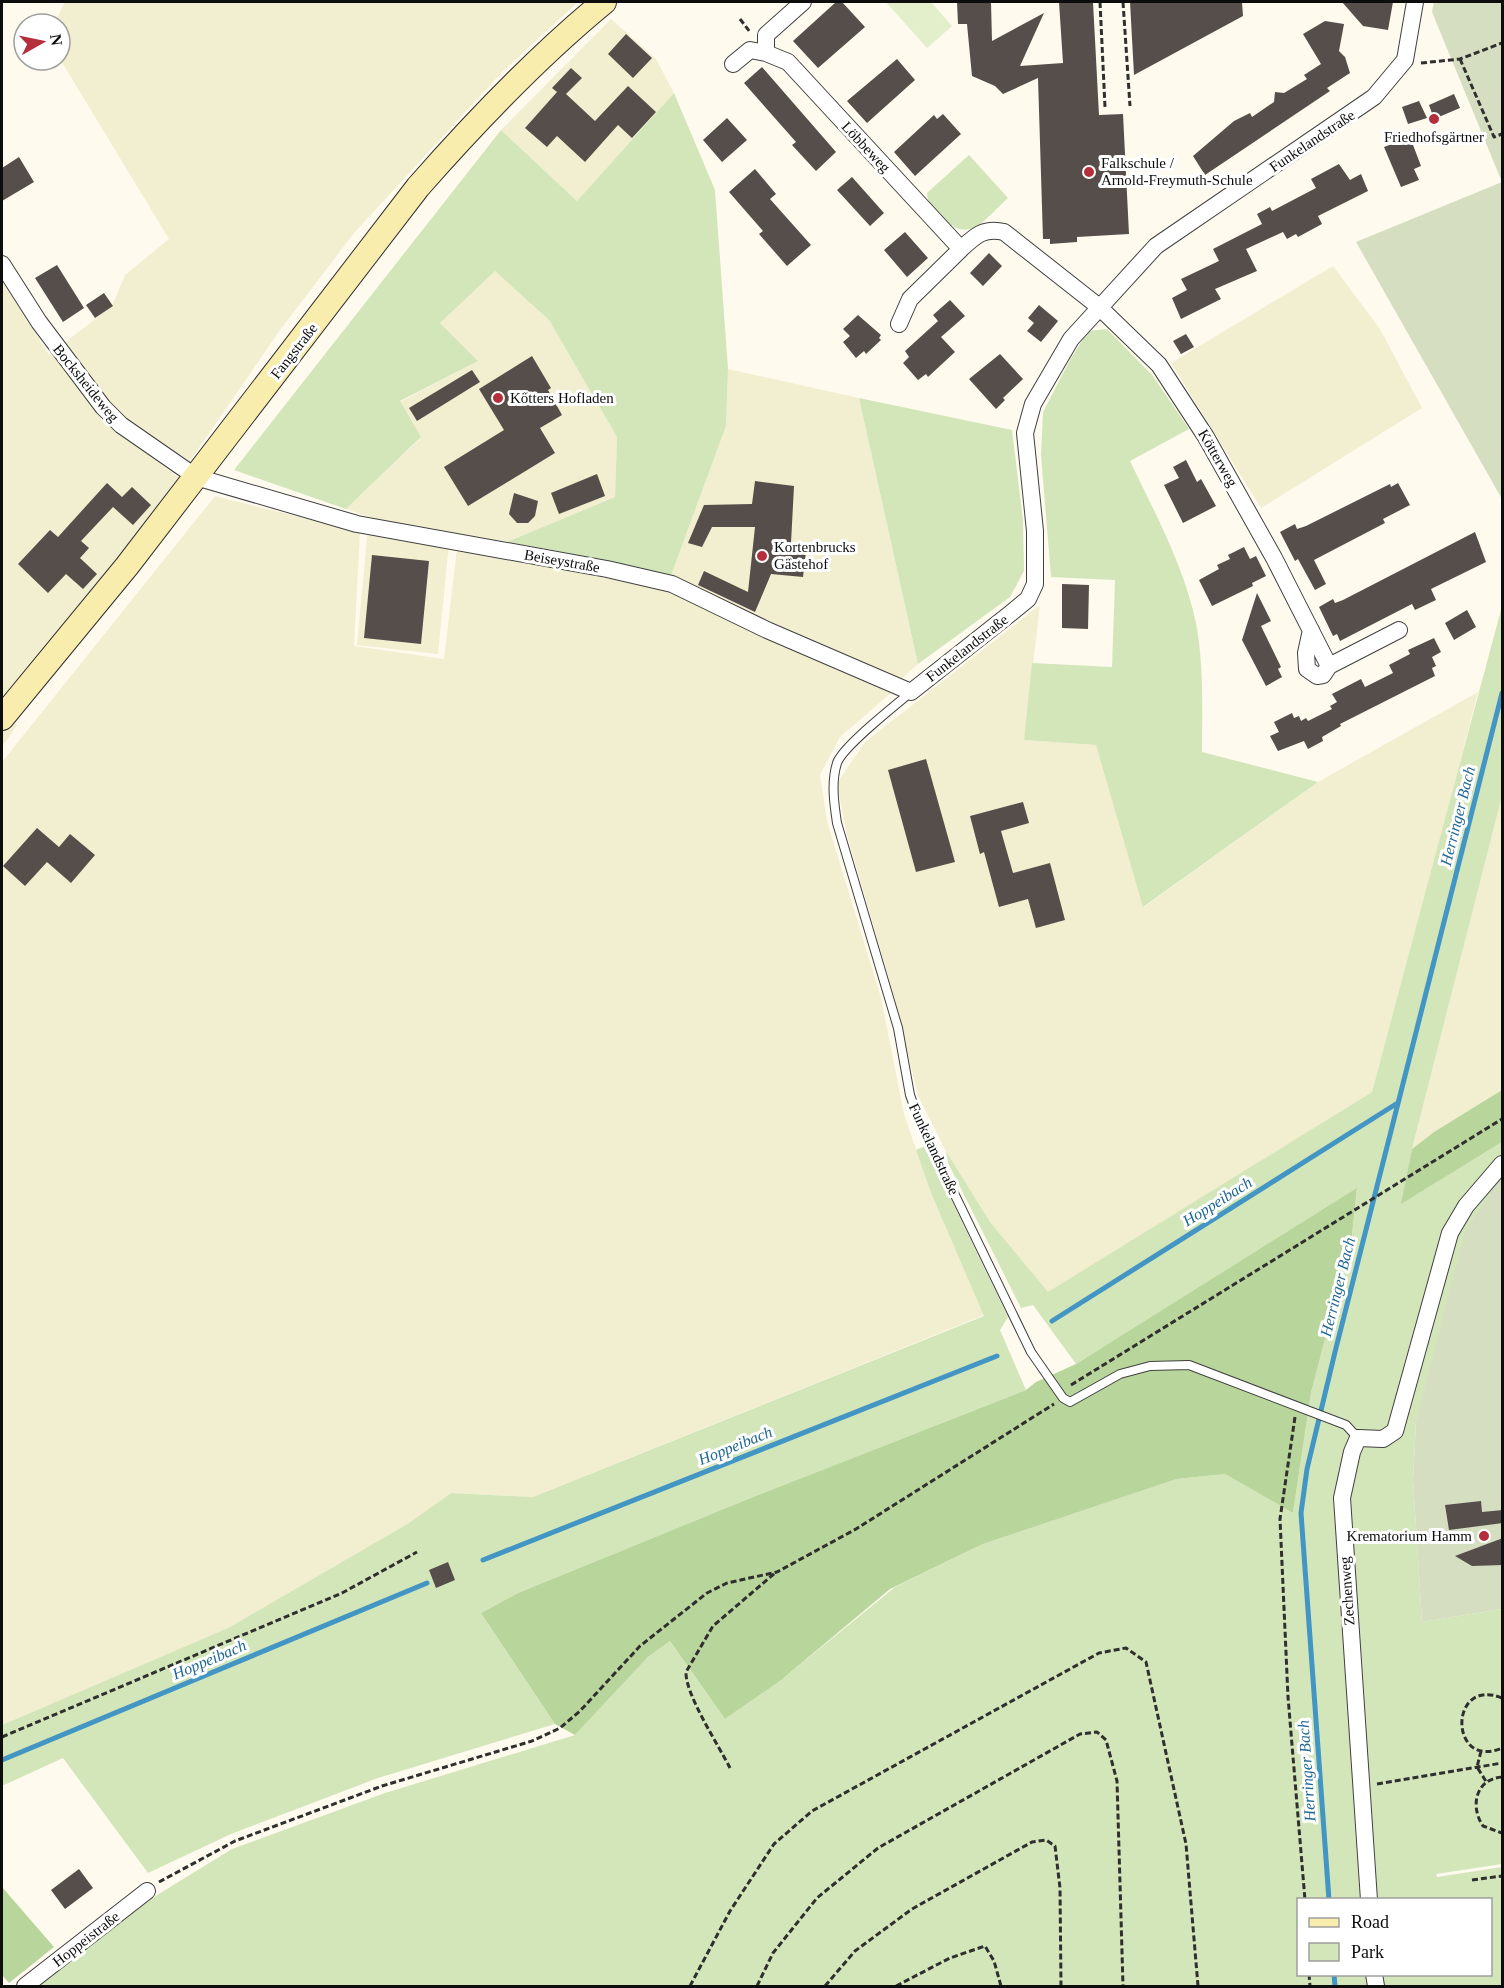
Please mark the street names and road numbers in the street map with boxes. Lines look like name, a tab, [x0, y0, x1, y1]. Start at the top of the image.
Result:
street label: Funkelandstraße	[1266, 106, 1358, 175]
street label: Löbbeweg	[839, 118, 894, 176]
street label: Fangstraße	[267, 320, 321, 382]
street label: Bocksheideweg	[50, 341, 122, 425]
street label: Kötterweg	[1195, 427, 1241, 490]
street label: Beiseystraße	[523, 546, 601, 576]
street label: Funkelandstraße	[923, 611, 1011, 685]
street label: Funkelandstraße	[906, 1101, 962, 1198]
street label: Zechenweg	[1337, 1555, 1357, 1626]
street label: Hoppeistraße	[50, 1908, 123, 1970]

